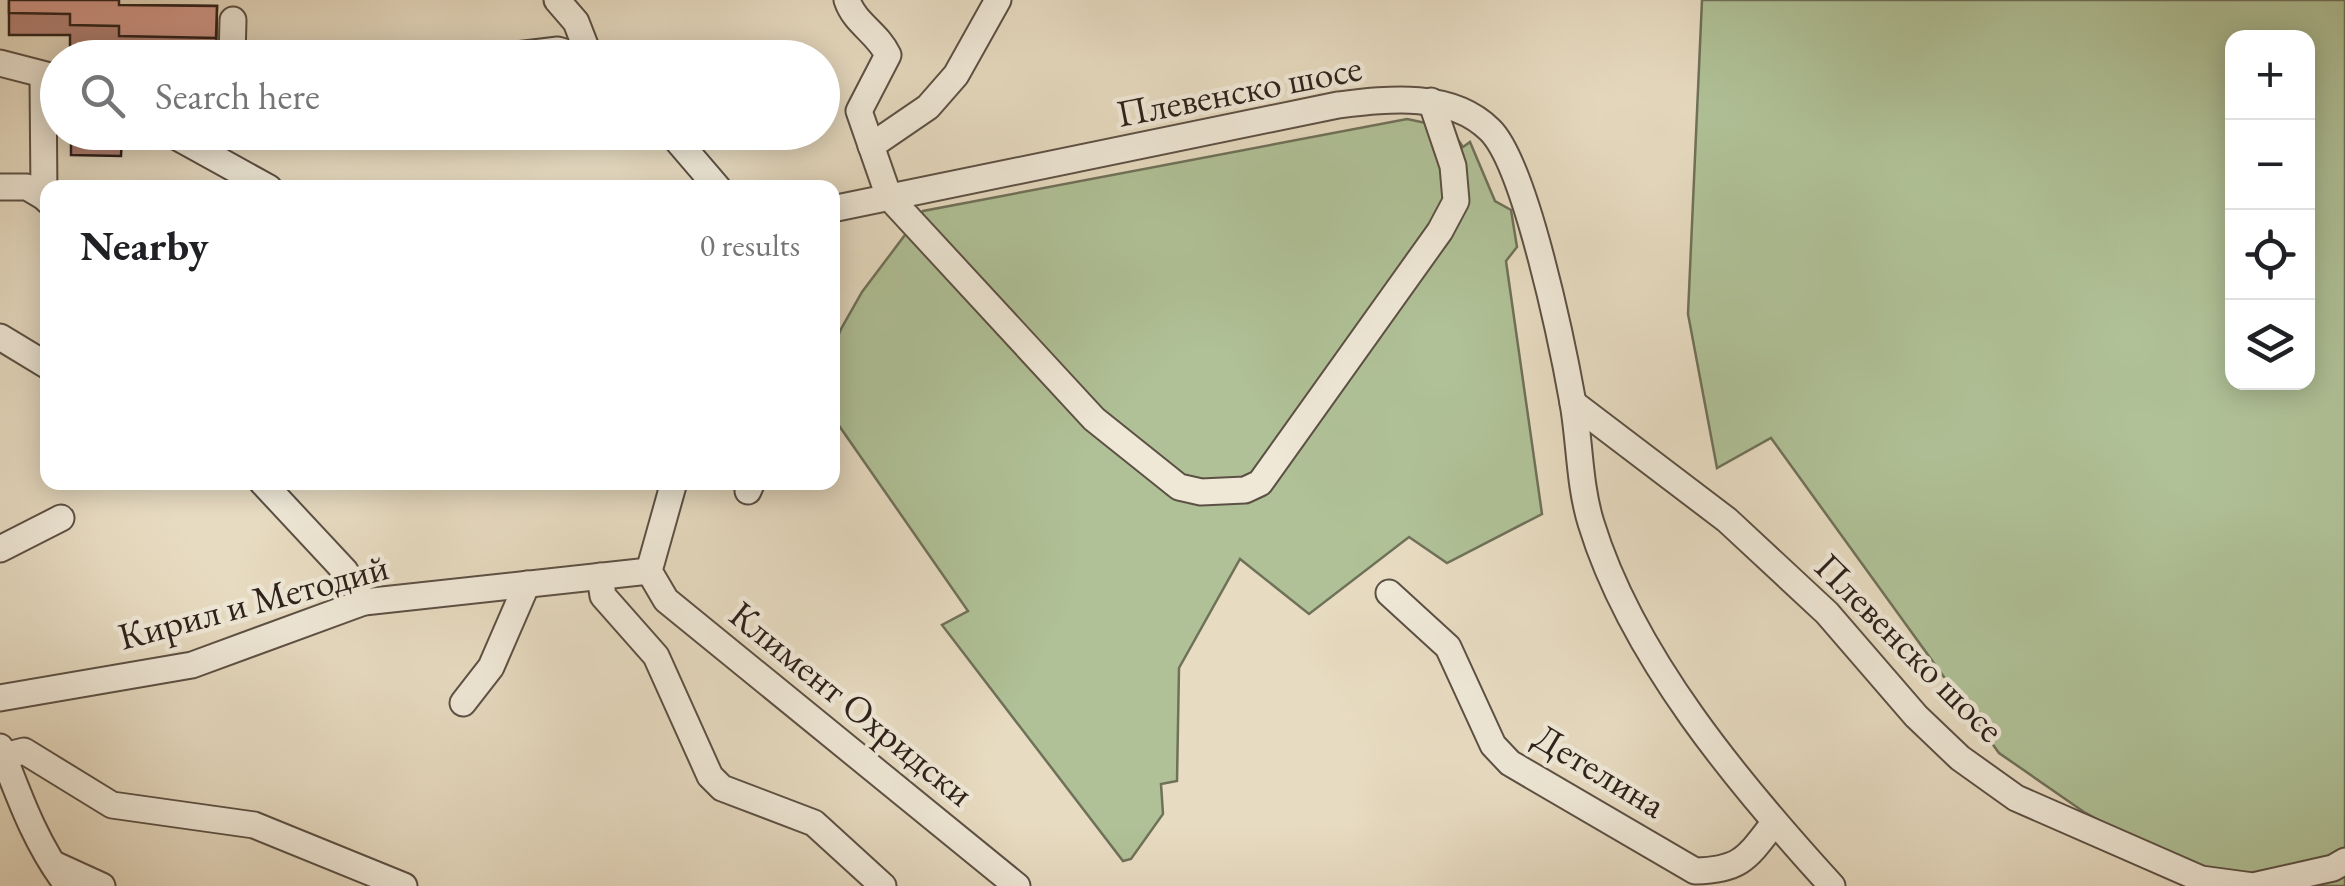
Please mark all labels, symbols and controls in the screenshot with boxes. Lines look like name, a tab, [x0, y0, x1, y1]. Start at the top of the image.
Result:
map controls	[2225, 30, 2315, 390]
button: +	[2225, 30, 2315, 120]
search box	[40, 40, 840, 150]
street label: Плевенско шосе	[1112, 42, 1366, 138]
icon: search	[75, 68, 130, 123]
text: Search here	[155, 71, 320, 120]
button: −	[2225, 120, 2315, 210]
button: locate	[2225, 210, 2315, 300]
text: Nearby	[80, 218, 209, 273]
text: 0 results	[700, 224, 800, 266]
button: layers	[2225, 300, 2315, 390]
street label: Кирил и Методий	[113, 541, 393, 661]
street label: Плевенско шосе	[1805, 542, 2015, 752]
street label: Климент Охридски	[720, 589, 984, 817]
street label: Детелина	[1525, 712, 1676, 829]

